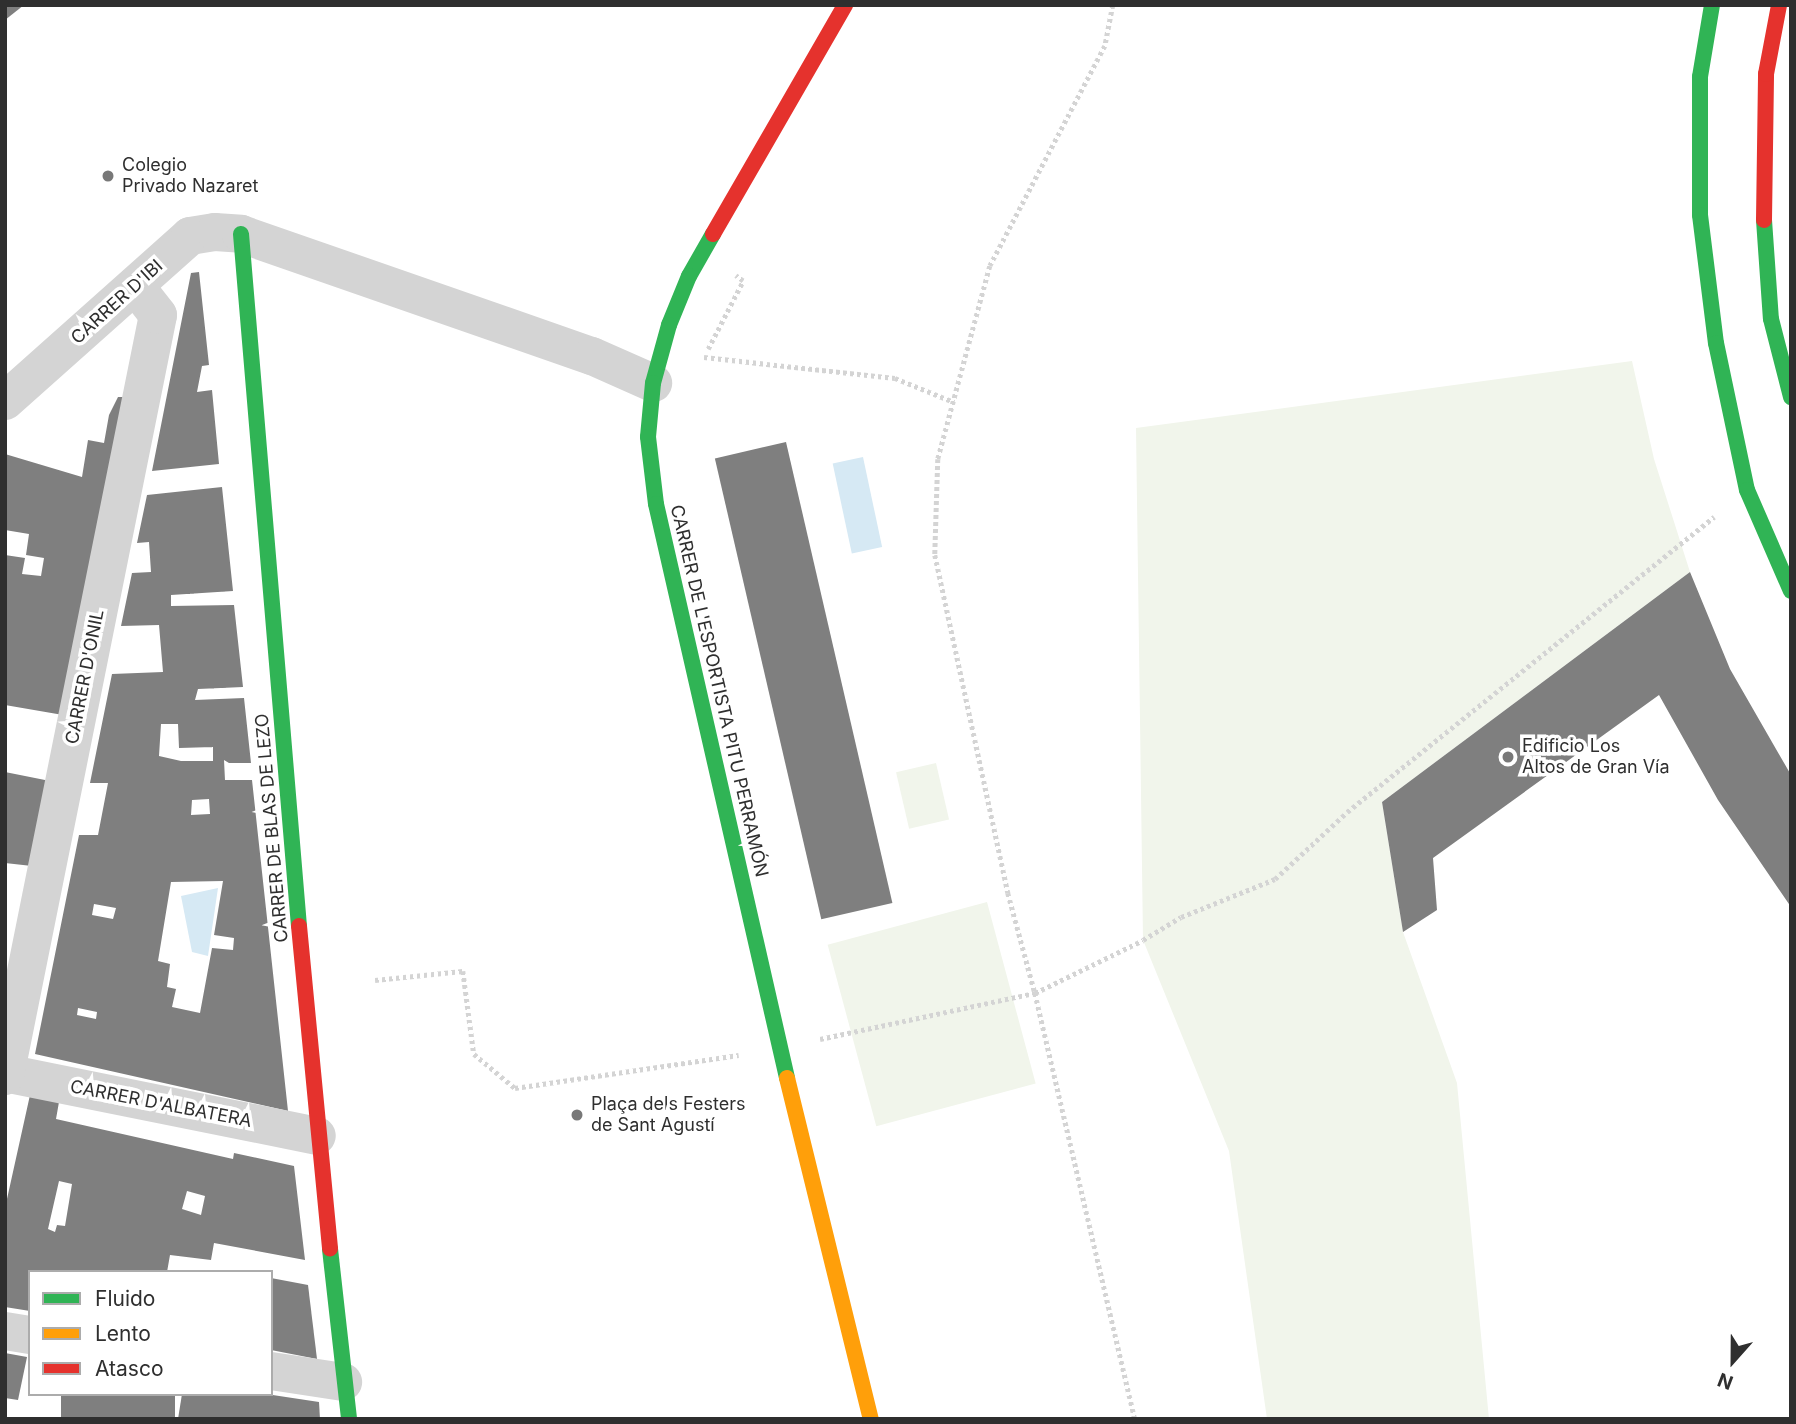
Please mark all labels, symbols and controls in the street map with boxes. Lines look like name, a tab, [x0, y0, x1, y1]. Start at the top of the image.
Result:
place label: Colegio Privado Nazaret	[122, 155, 259, 198]
marker: Colegio Privado Nazaret	[100, 168, 116, 184]
street label: CARRER D'IBI	[67, 255, 167, 349]
street label: CARRER DE L'ESPORTISTA PITU PERRAMÓN	[666, 503, 772, 879]
street label: CARRER D'ONIL	[61, 608, 109, 746]
street label: CARRER DE BLAS DE LEZO	[251, 712, 293, 944]
place label: Edificio Los Altos de Gran Vía	[1522, 736, 1670, 778]
marker: Edificio Los Altos de Gran Vía	[1500, 749, 1516, 765]
street label: CARRER D'ALBATERA	[68, 1076, 254, 1132]
place label: Plaça dels Festers de Sant Agustí	[591, 1094, 745, 1136]
marker: Plaça dels Festers de Sant Agustí	[569, 1107, 585, 1123]
legend	[28, 1270, 273, 1396]
text: Fluido	[95, 1286, 155, 1311]
text: Lento	[95, 1321, 151, 1346]
north arrow	[1698, 1326, 1768, 1396]
text: Atasco	[95, 1356, 164, 1381]
text: N	[1714, 1368, 1736, 1394]

